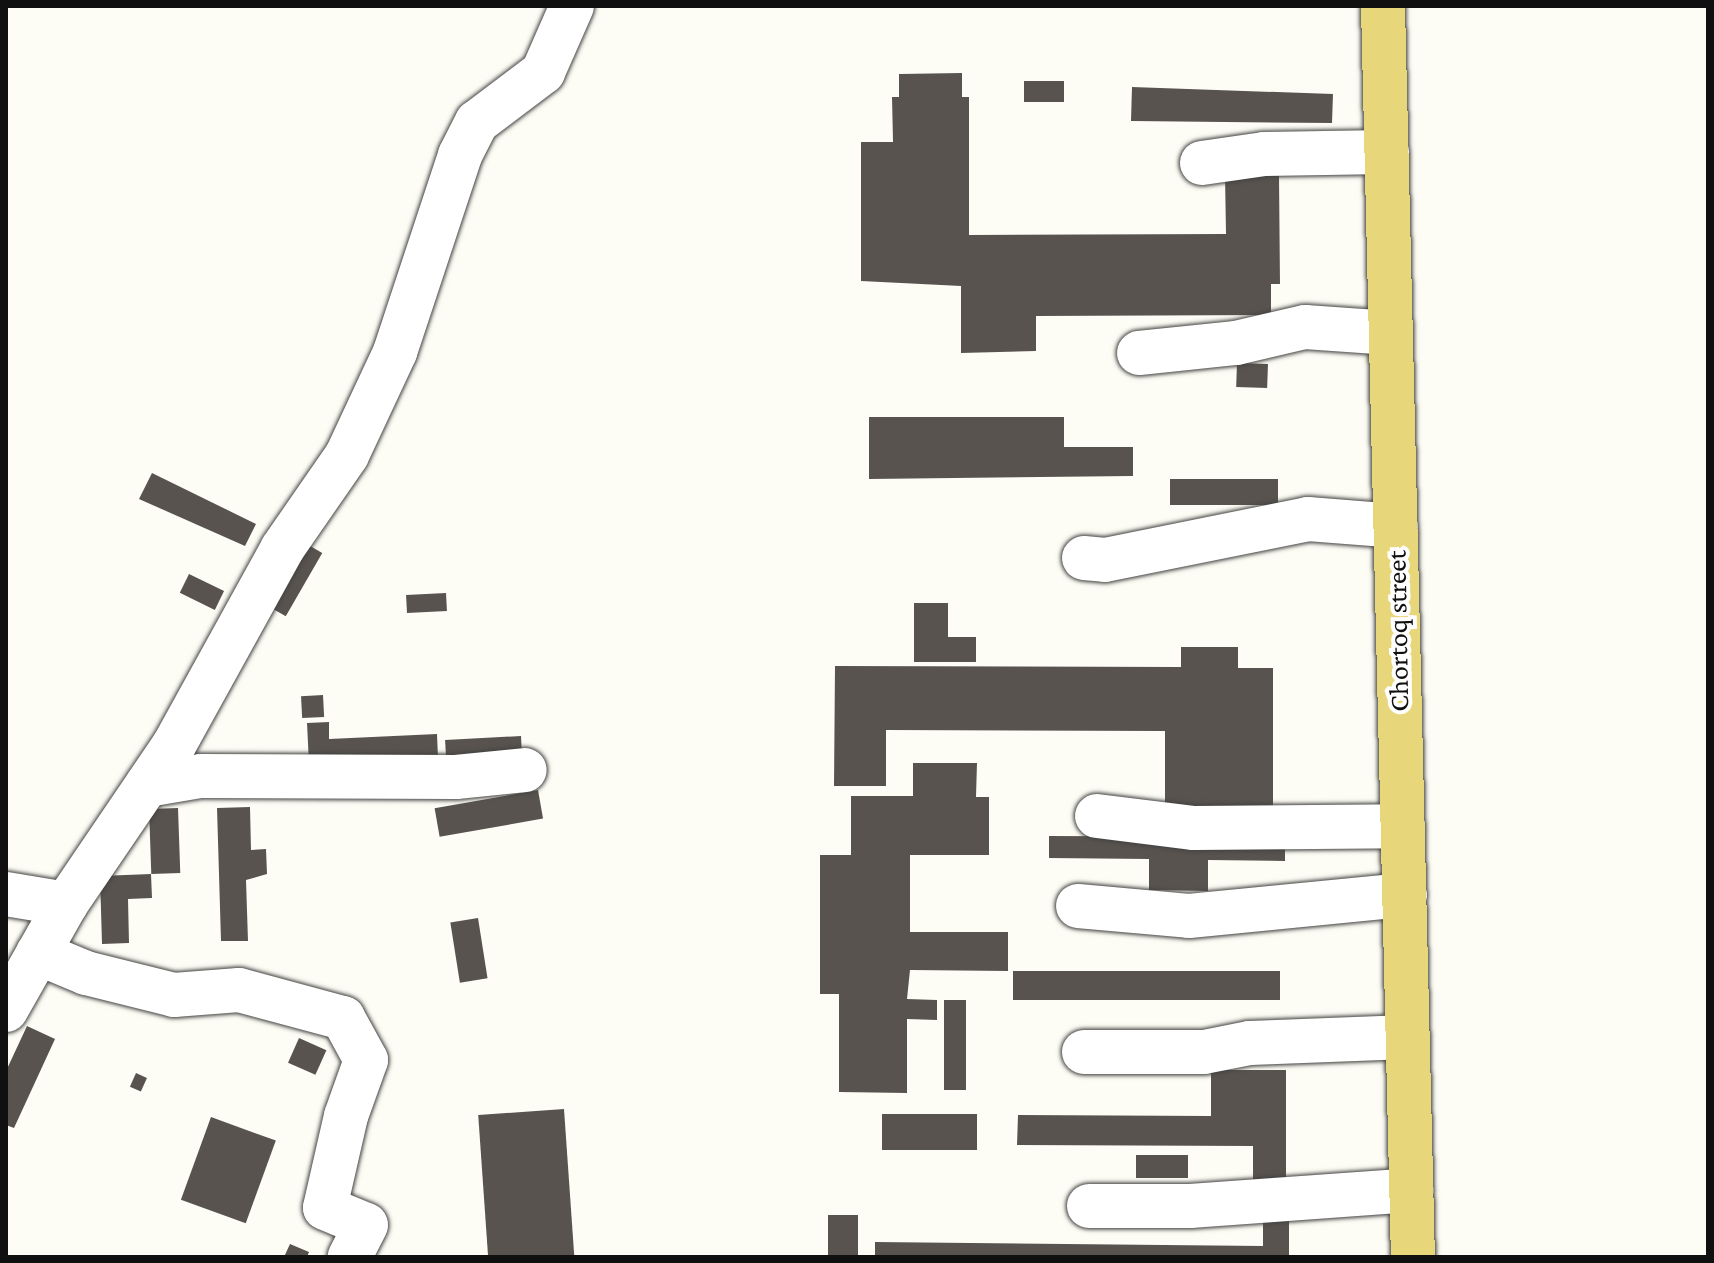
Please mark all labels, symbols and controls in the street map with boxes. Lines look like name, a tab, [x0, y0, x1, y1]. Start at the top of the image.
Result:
street label: Chortoq street	[1380, 550, 1416, 712]

